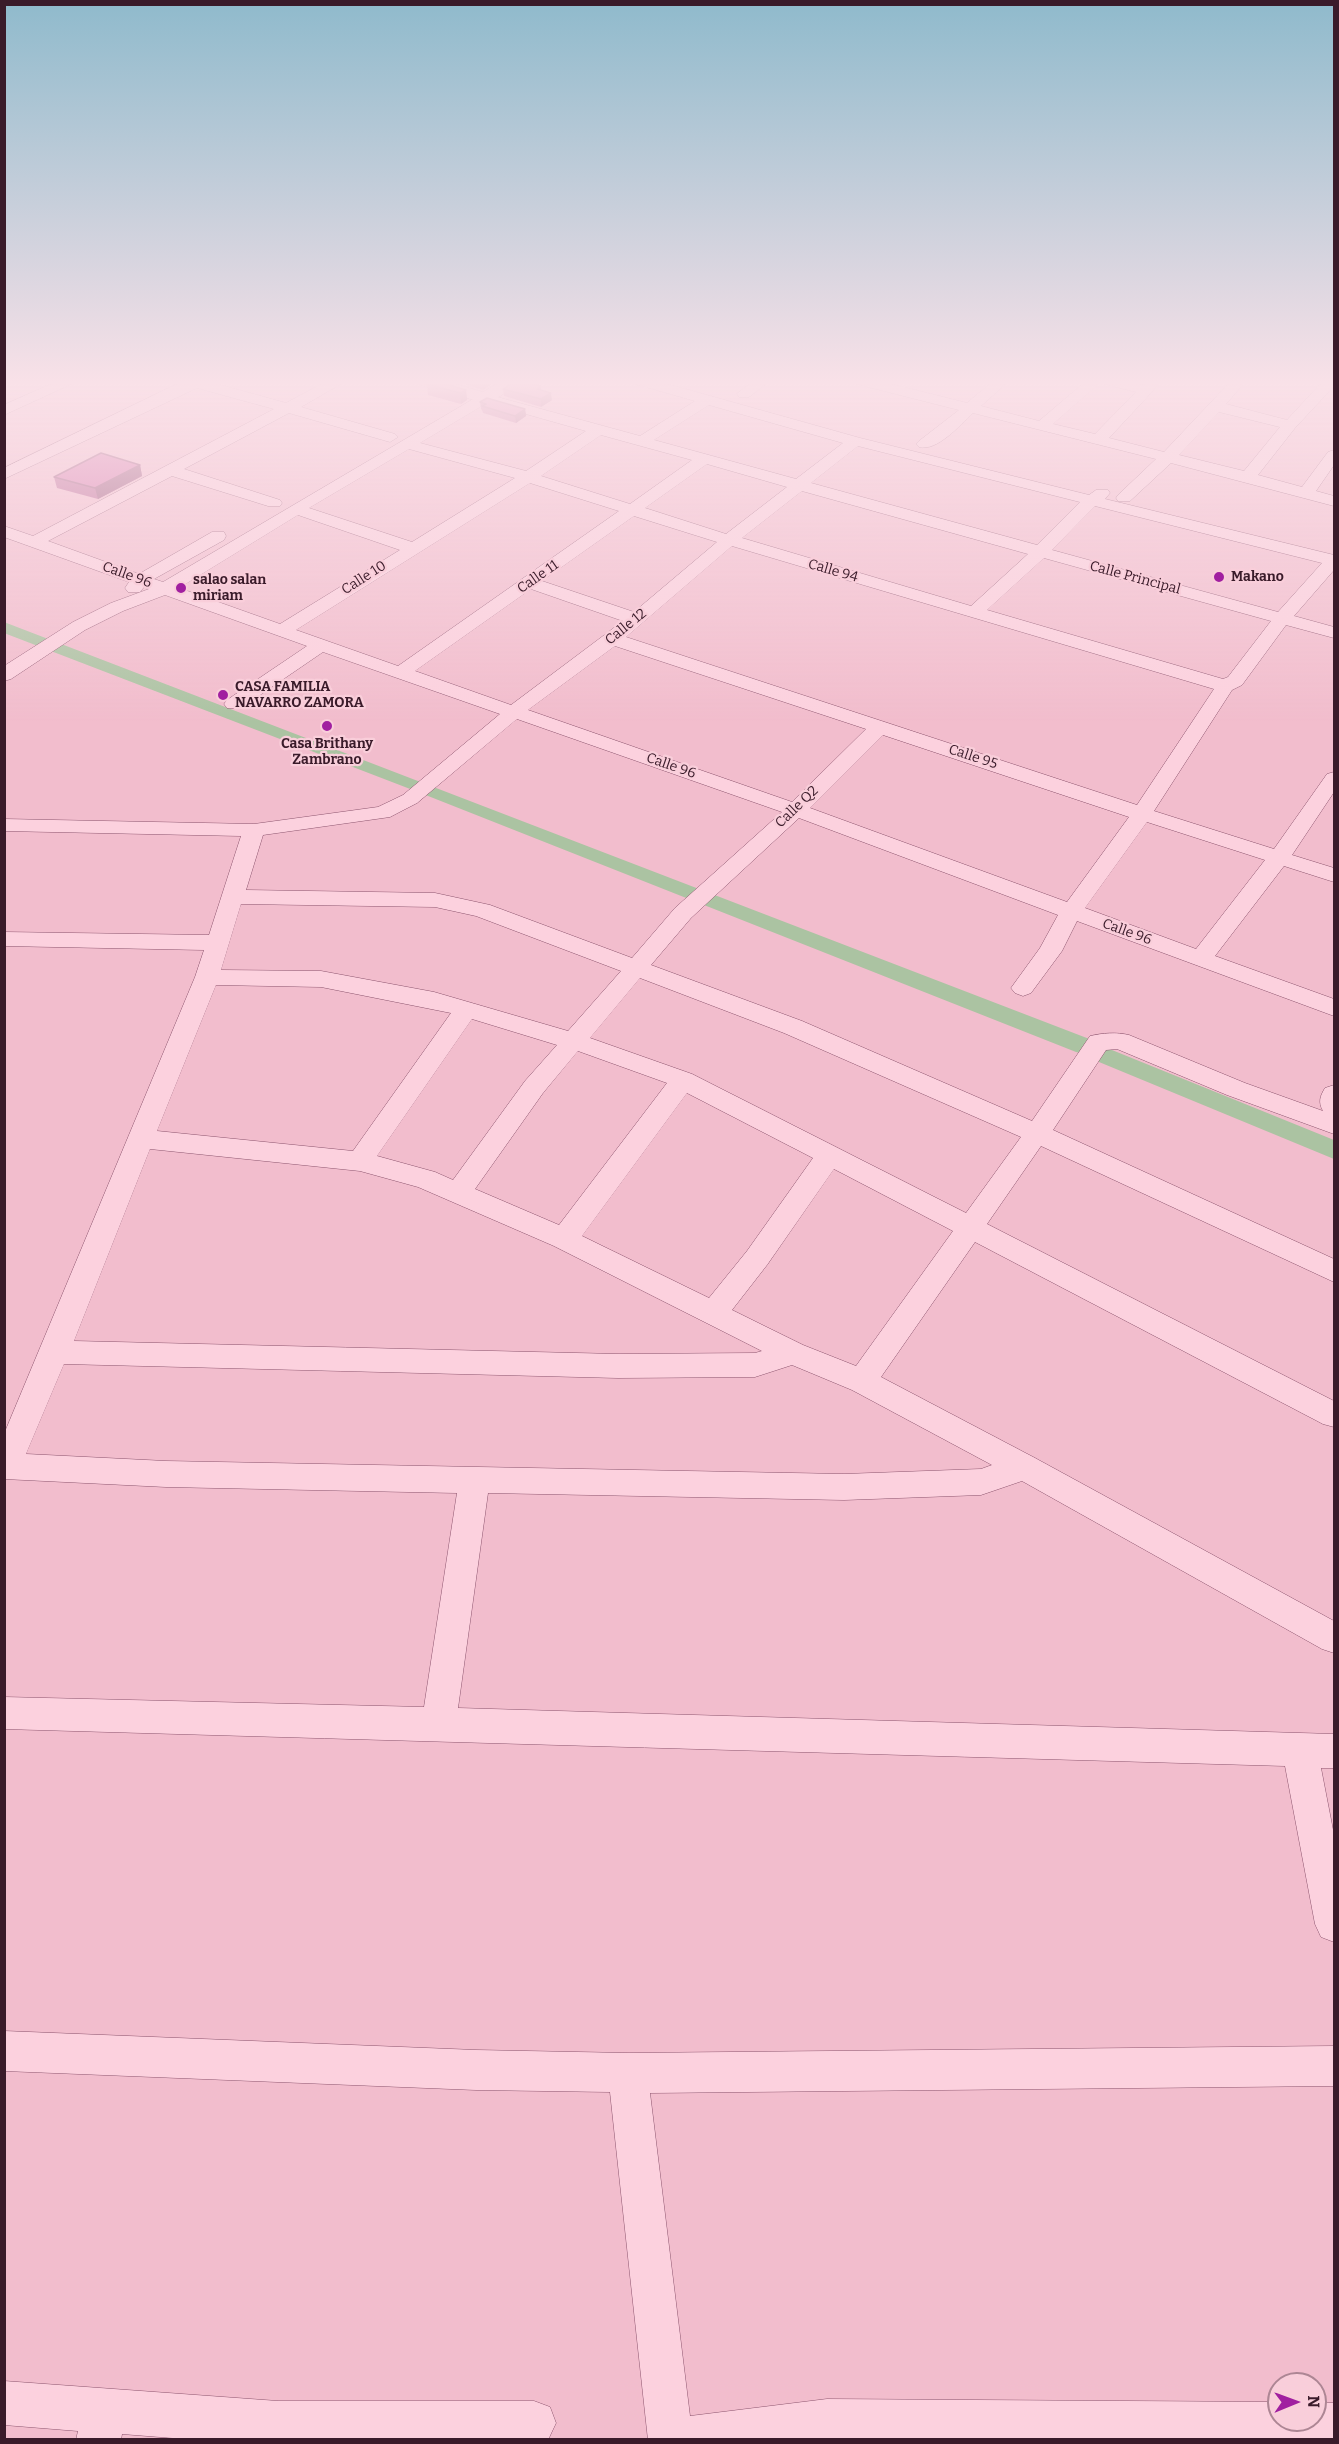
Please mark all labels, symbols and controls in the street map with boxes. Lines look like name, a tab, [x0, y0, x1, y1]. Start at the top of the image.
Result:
street label: Calle 94	[806, 556, 860, 586]
street label: Calle 10	[339, 557, 389, 599]
street label: Calle 11	[514, 557, 562, 597]
street label: Calle 96	[100, 558, 154, 592]
street label: Calle Principal	[1088, 558, 1182, 598]
place label: Makano	[1231, 569, 1284, 585]
marker: Makano	[1212, 570, 1226, 584]
place label: salao salan miriam	[193, 572, 266, 604]
marker: salao salan miriam	[174, 581, 188, 595]
street label: Calle 12	[602, 605, 650, 649]
place label: CASA FAMILIA NAVARRO ZAMORA	[235, 679, 364, 712]
marker: CASA FAMILIA NAVARRO ZAMORA	[216, 688, 230, 702]
marker: Casa Brithany Zambrano	[320, 719, 334, 733]
place label: Casa Brithany Zambrano	[281, 736, 373, 768]
street label: Calle 95	[946, 741, 1000, 773]
street label: Calle 96	[644, 750, 698, 782]
street label: Calle Q2	[772, 783, 822, 831]
street label: Calle 96	[1100, 915, 1154, 949]
north arrow	[1267, 2372, 1327, 2432]
text: N	[1304, 2395, 1323, 2408]

